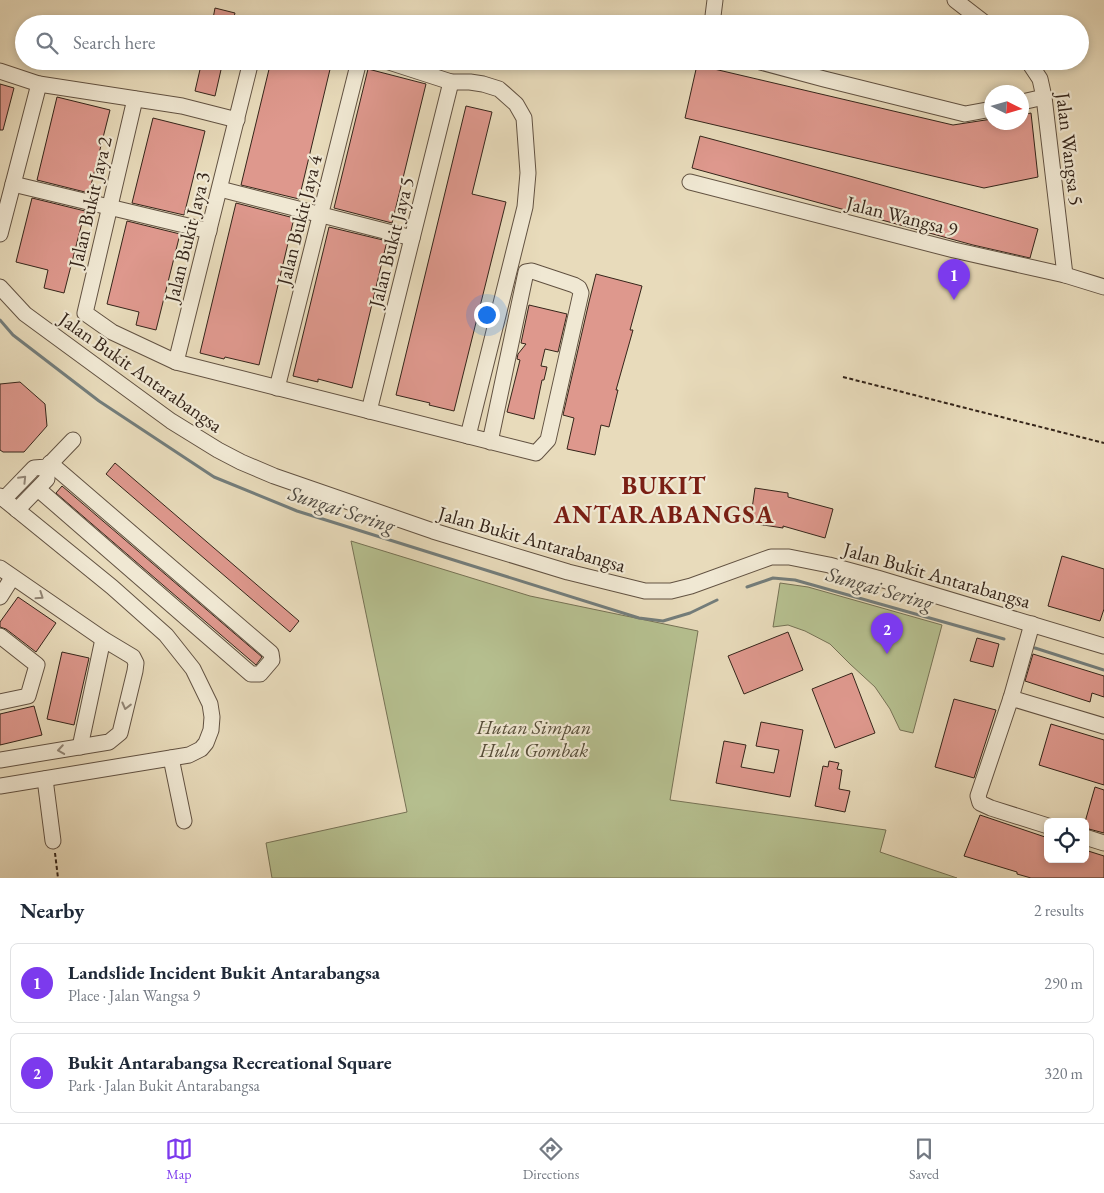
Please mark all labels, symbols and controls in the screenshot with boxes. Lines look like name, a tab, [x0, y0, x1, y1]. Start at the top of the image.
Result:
search box	[15, 15, 1089, 70]
icon: search	[33, 29, 61, 57]
text: Search here	[73, 30, 155, 55]
north arrow	[984, 85, 1029, 130]
street label: Jalan Wangsa 5	[1050, 89, 1090, 207]
street label: Jalan Bukit Jaya 2	[62, 134, 118, 272]
street label: Jalan Bukit Jaya 4	[270, 152, 328, 290]
street label: Jalan Bukit Jaya 3	[158, 169, 216, 307]
street label: Jalan Bukit Jaya 5	[362, 174, 420, 312]
street label: Jalan Wangsa 9	[842, 189, 961, 242]
pin: 1	[938, 259, 970, 300]
your location	[474, 302, 500, 328]
street label: Jalan Bukit Antarabangsa	[52, 305, 228, 438]
district label: BUKIT ANTARABANGSA	[552, 469, 775, 530]
one-way arrow	[17, 475, 26, 484]
water label: Sungai Sering	[284, 479, 400, 539]
street label: Jalan Bukit Antarabangsa	[433, 499, 629, 578]
street label: Jalan Bukit Antarabangsa	[838, 535, 1034, 614]
water label: Sungai Sering	[822, 560, 938, 617]
one-way arrow	[34, 590, 44, 599]
pin: 2	[871, 613, 903, 654]
one-way arrow	[122, 702, 132, 710]
park label: Hutan Simpan Hulu Gombak	[476, 714, 591, 763]
one-way arrow	[56, 744, 65, 754]
map controls	[1044, 818, 1089, 863]
button: locate	[1044, 818, 1089, 863]
text: Nearby	[20, 897, 84, 924]
text: 2 results	[1034, 900, 1084, 921]
text: Landslide Incident Bukit Antarabangsa	[68, 960, 380, 985]
text: 1	[33, 973, 41, 994]
text: 290 m	[1044, 973, 1083, 994]
text: Place · Jalan Wangsa 9	[68, 985, 200, 1006]
text: Bukit Antarabangsa Recreational Square	[68, 1050, 392, 1075]
text: 2	[33, 1063, 41, 1084]
text: 320 m	[1044, 1063, 1083, 1084]
text: Park · Jalan Bukit Antarabangsa	[68, 1075, 260, 1096]
tab: Map	[165, 1135, 193, 1183]
tab: Directions	[523, 1135, 579, 1183]
tab: Saved	[909, 1135, 939, 1183]

